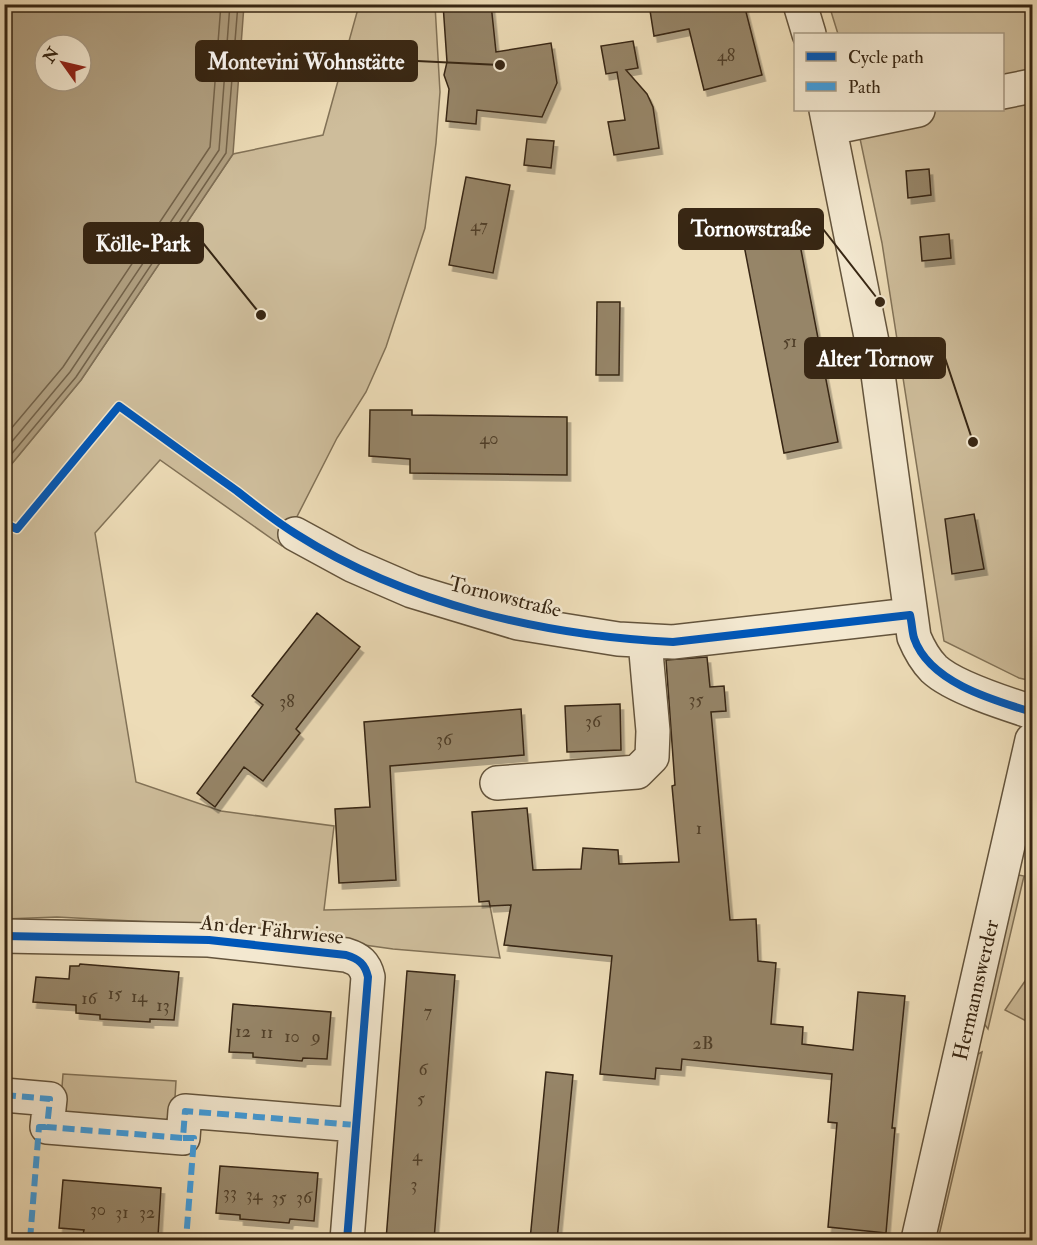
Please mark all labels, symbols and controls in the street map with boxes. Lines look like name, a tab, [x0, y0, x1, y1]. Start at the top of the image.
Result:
north arrow	[33, 33, 93, 93]
legend	[794, 33, 1004, 111]
callout: Montevini Wohnstätte	[196, 41, 417, 81]
text: N	[39, 43, 64, 68]
house number: 48	[717, 44, 735, 67]
text: Cycle path	[848, 46, 924, 69]
text: Montevini Wohnstätte	[206, 48, 405, 76]
text: Path	[848, 76, 881, 99]
callout: Tornowstraße	[679, 209, 823, 249]
house number: 47	[470, 214, 488, 237]
text: Tornowstraße	[690, 215, 812, 243]
callout: Kölle-Park	[84, 223, 203, 263]
text: Kölle-Park	[95, 230, 191, 258]
house number: 51	[783, 330, 797, 353]
callout: Alter Tornow	[805, 338, 945, 378]
text: Alter Tornow	[816, 345, 935, 373]
house number: 40	[480, 427, 498, 450]
street label: Tornowstraße	[446, 570, 564, 624]
house number: 35	[689, 688, 703, 711]
house number: 38	[279, 690, 295, 713]
house number: 36	[585, 710, 602, 733]
house number: 36	[436, 728, 453, 751]
house number: 1	[696, 817, 702, 840]
street label: An der Fährwiese	[198, 909, 345, 951]
street label: Hermannswerder	[947, 917, 1005, 1063]
house number: 15	[108, 982, 122, 1005]
house number: 14	[131, 985, 148, 1008]
house number: 16	[81, 987, 98, 1010]
house number: 13	[156, 994, 170, 1017]
house number: 7	[424, 1000, 432, 1023]
house number: 12	[235, 1020, 251, 1043]
house number: 11	[261, 1021, 273, 1044]
house number: 10	[284, 1025, 300, 1048]
house number: 9	[309, 1025, 321, 1048]
house number: 2B	[693, 1032, 713, 1055]
house number: 6	[418, 1058, 428, 1081]
house number: 5	[417, 1087, 425, 1110]
house number: 4	[412, 1144, 423, 1167]
house number: 3	[411, 1173, 417, 1196]
house number: 33	[223, 1181, 237, 1204]
house number: 34	[246, 1183, 264, 1206]
house number: 35	[272, 1186, 286, 1209]
house number: 36	[296, 1186, 313, 1209]
house number: 30	[90, 1198, 106, 1221]
house number: 31	[115, 1201, 129, 1224]
house number: 32	[139, 1201, 155, 1224]

